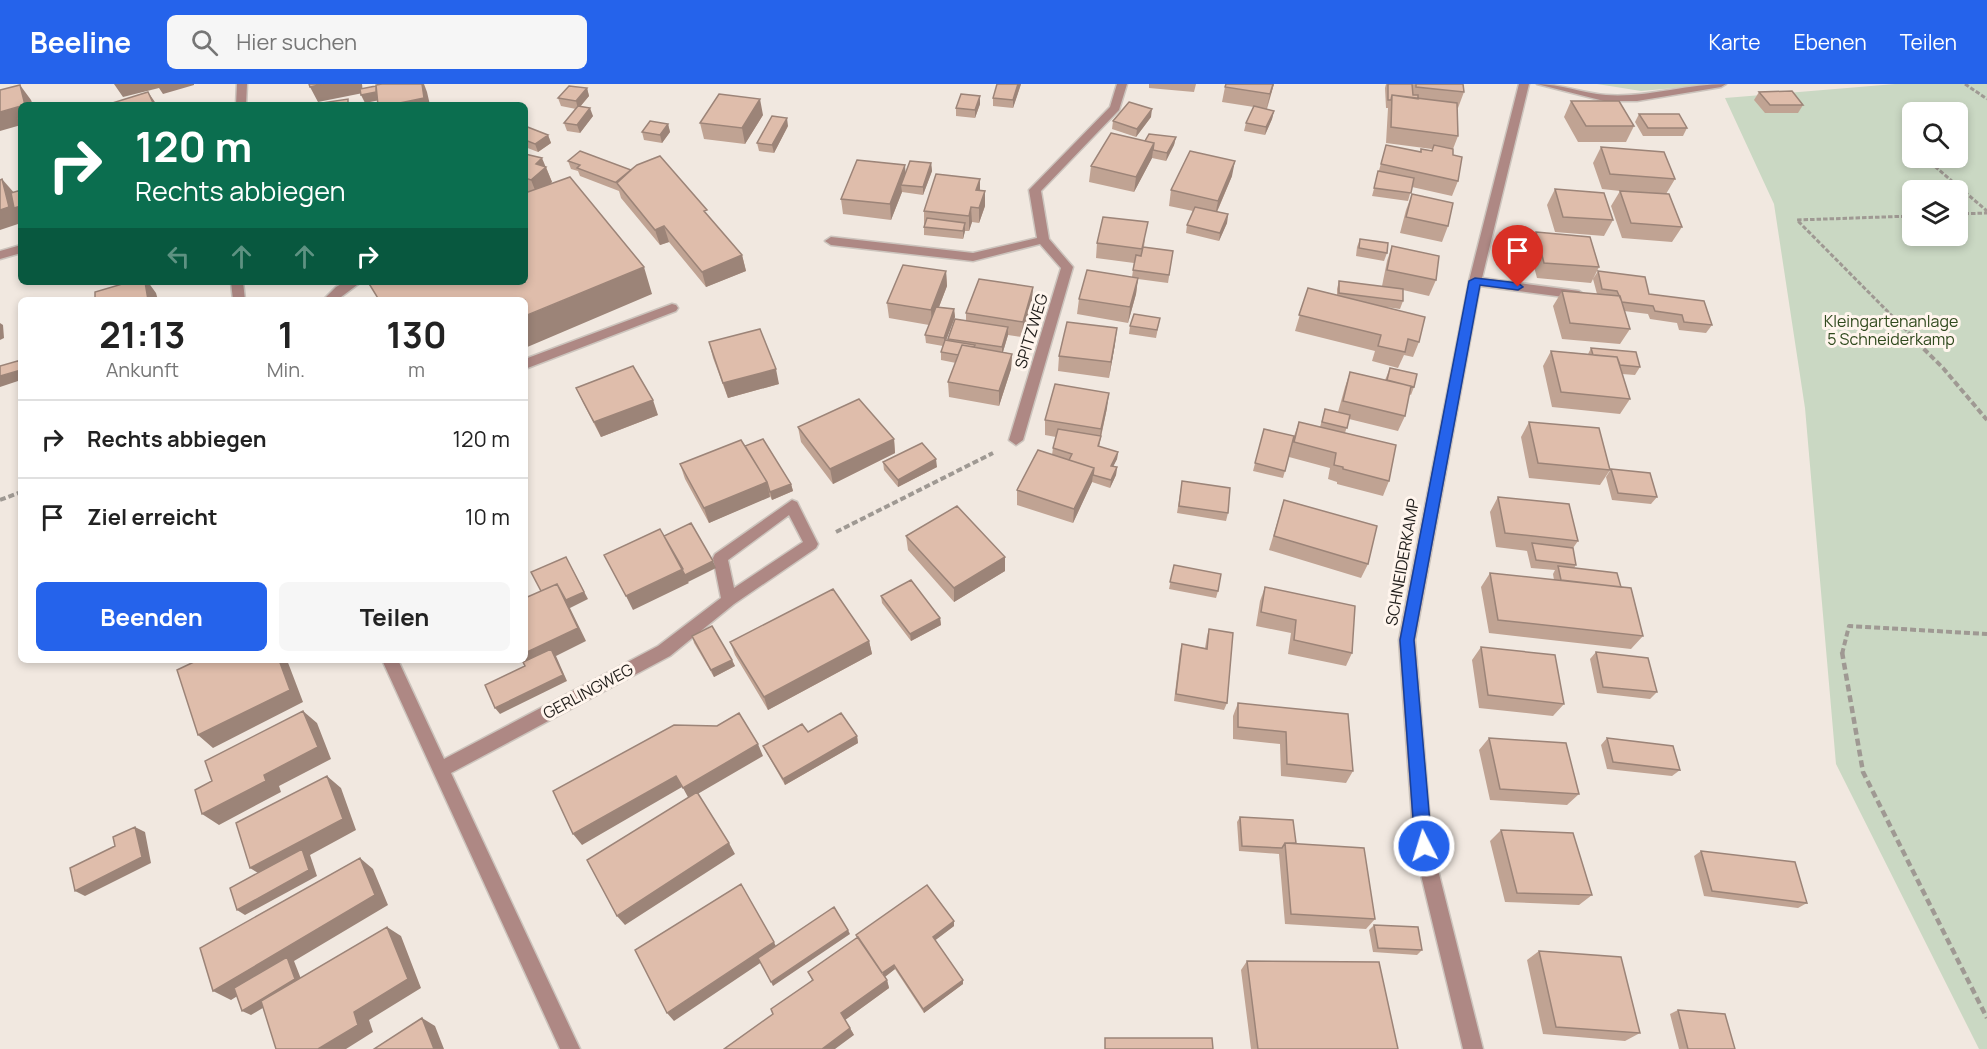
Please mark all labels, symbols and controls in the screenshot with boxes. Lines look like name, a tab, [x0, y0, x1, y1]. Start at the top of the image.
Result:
search box	[167, 15, 587, 69]
text: Beeline	[30, 23, 131, 61]
icon: search	[188, 26, 221, 59]
text: Hier suchen	[236, 27, 357, 57]
text: Karte	[1708, 28, 1760, 56]
text: Ebenen	[1793, 28, 1867, 56]
text: Teilen	[1900, 28, 1957, 56]
map controls	[1902, 102, 1968, 246]
button: search	[1902, 102, 1968, 168]
text: 120 m	[135, 117, 252, 175]
icon: right	[36, 126, 114, 204]
text: Rechts abbiegen	[135, 172, 346, 209]
button: layers	[1902, 180, 1968, 246]
pin	[1492, 225, 1543, 287]
icon: arrive	[1501, 234, 1534, 267]
icon: left	[162, 240, 195, 273]
icon: ahead	[225, 240, 258, 273]
icon: ahead	[288, 240, 321, 273]
icon: right	[351, 240, 384, 273]
street label: SPITZWEG	[1009, 291, 1053, 371]
text: 21:13	[99, 310, 185, 359]
text: 1	[278, 310, 294, 359]
text: 130	[386, 310, 447, 359]
park label: Kleingartenanlage 5 Schneiderkamp	[1824, 310, 1958, 350]
text: Ankunft	[106, 356, 179, 383]
text: Min.	[267, 356, 305, 383]
text: m	[408, 356, 425, 383]
icon: right	[36, 423, 69, 456]
text: Rechts abbiegen	[87, 424, 266, 454]
text: 120 m	[452, 424, 510, 454]
street label: SCHNEIDERKAMP	[1380, 496, 1424, 627]
icon: arrive	[36, 501, 69, 534]
text: Ziel erreicht	[87, 502, 218, 532]
text: 10 m	[465, 502, 510, 532]
button: Beenden	[36, 582, 267, 651]
button: Teilen	[279, 582, 510, 651]
street label: GERLINGWEG	[539, 658, 637, 724]
position arrow	[1392, 814, 1456, 878]

